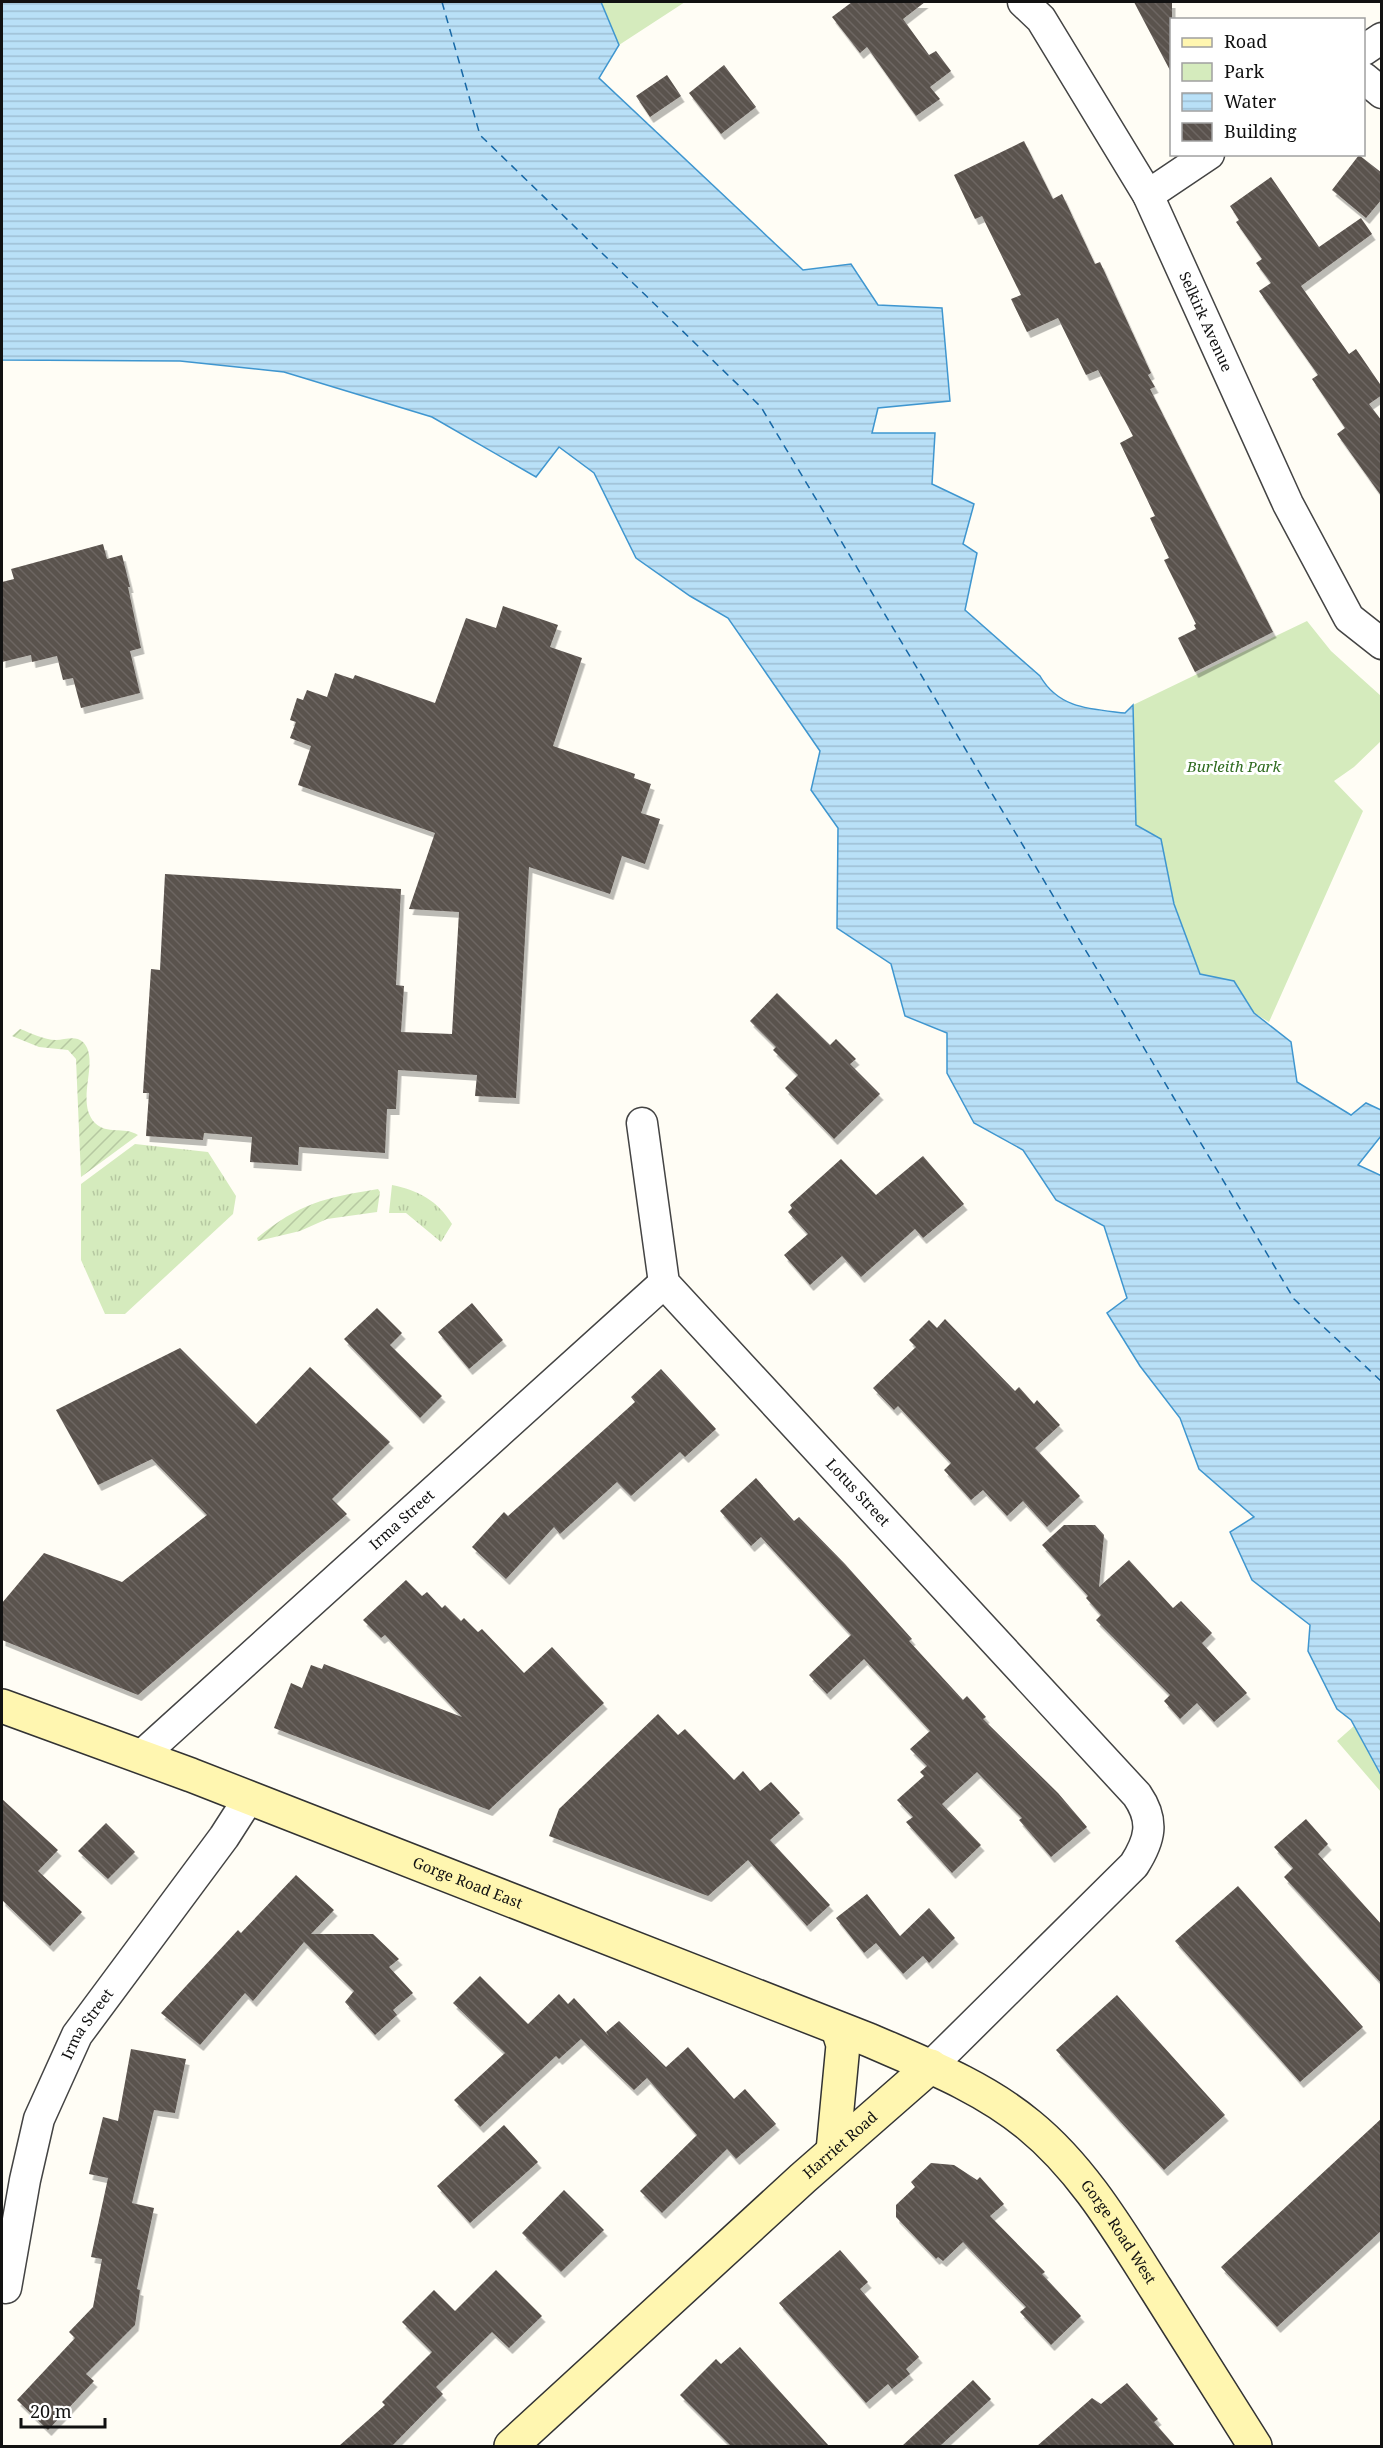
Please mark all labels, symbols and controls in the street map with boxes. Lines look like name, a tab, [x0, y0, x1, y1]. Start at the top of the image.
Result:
legend	[1170, 18, 1365, 156]
text: Road	[1224, 29, 1267, 53]
text: Park	[1224, 59, 1264, 83]
text: Water	[1224, 89, 1277, 113]
text: Building	[1224, 119, 1297, 143]
street label: Selkirk Avenue	[1175, 268, 1238, 375]
park label: Burleith Park	[1186, 756, 1282, 776]
street label: Lotus Street	[822, 1454, 895, 1530]
street label: Irma Street	[365, 1485, 438, 1554]
street label: Gorge Road East	[410, 1852, 526, 1913]
street label: Irma Street	[56, 1984, 117, 2062]
street label: Harriet Road	[798, 2106, 881, 2183]
street label: Gorge Road West	[1077, 2175, 1161, 2287]
scale bar	[21, 2391, 105, 2429]
text: 20 m	[30, 2399, 72, 2423]

